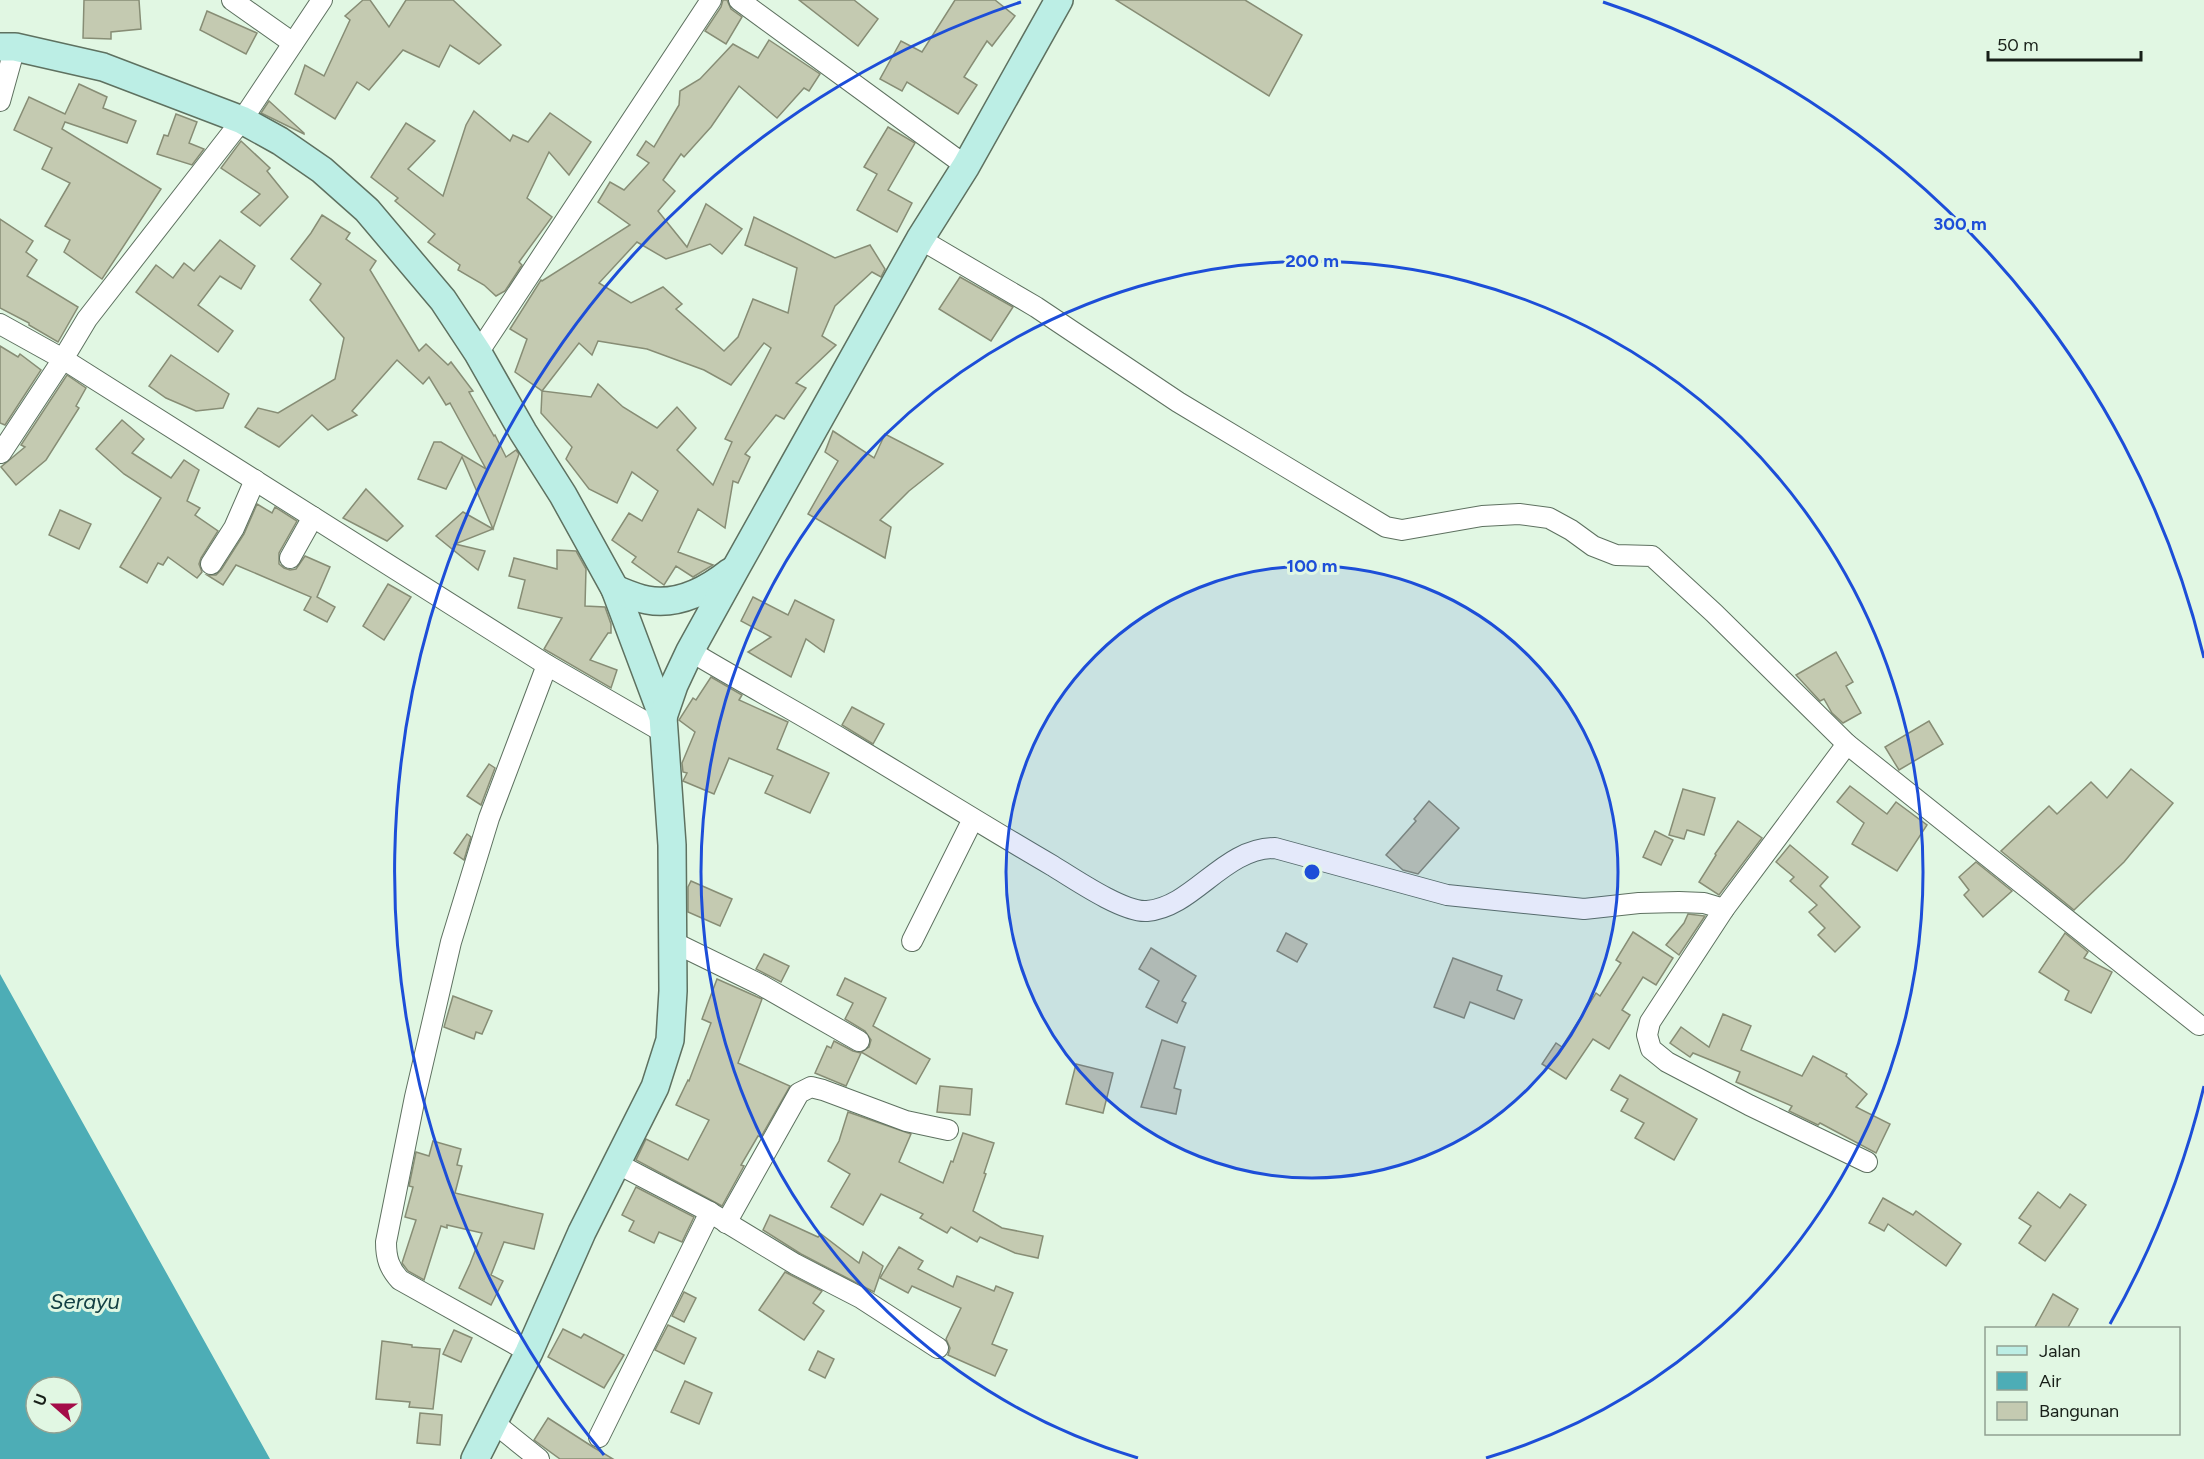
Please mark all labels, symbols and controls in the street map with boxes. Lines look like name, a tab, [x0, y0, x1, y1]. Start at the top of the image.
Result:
scale bar	[1988, 24, 2141, 62]
text: 50 m	[1997, 34, 2039, 56]
text: 300 m	[1933, 213, 1987, 235]
text: 200 m	[1285, 250, 1339, 272]
text: 100 m	[1287, 555, 1337, 577]
centre of rings	[1302, 862, 1322, 882]
water label: Serayu	[50, 1288, 120, 1315]
legend	[1985, 1327, 2180, 1435]
text: Jalan	[2039, 1340, 2081, 1362]
text: Air	[2039, 1370, 2061, 1392]
north arrow	[24, 1375, 84, 1435]
text: U	[30, 1391, 51, 1408]
text: Bangunan	[2039, 1400, 2119, 1422]

